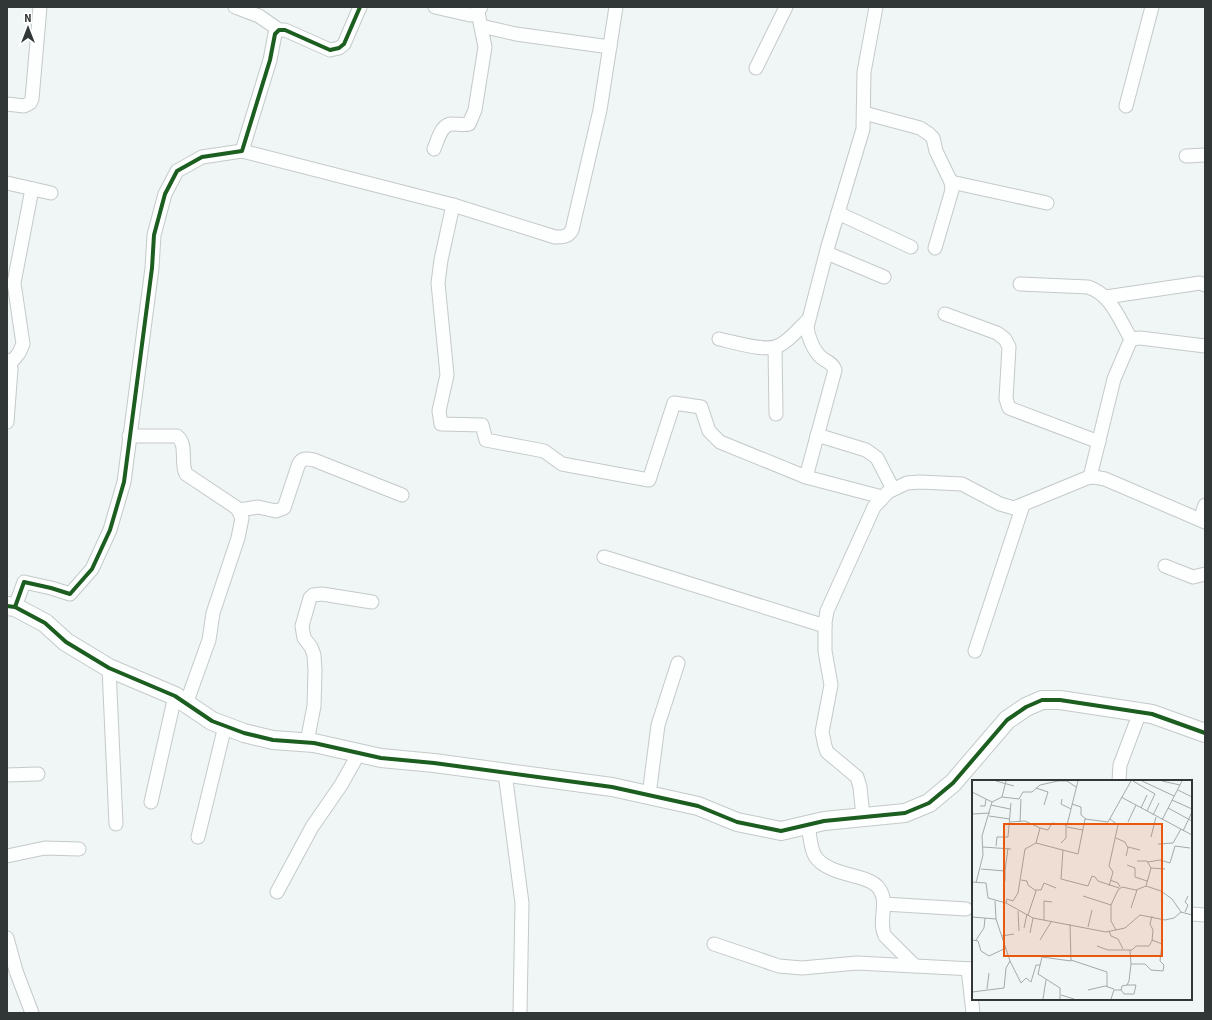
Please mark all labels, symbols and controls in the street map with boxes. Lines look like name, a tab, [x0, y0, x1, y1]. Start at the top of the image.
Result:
north arrow	[8, 8, 48, 48]
text: N	[24, 11, 32, 26]
inset map	[972, 780, 1192, 1000]

